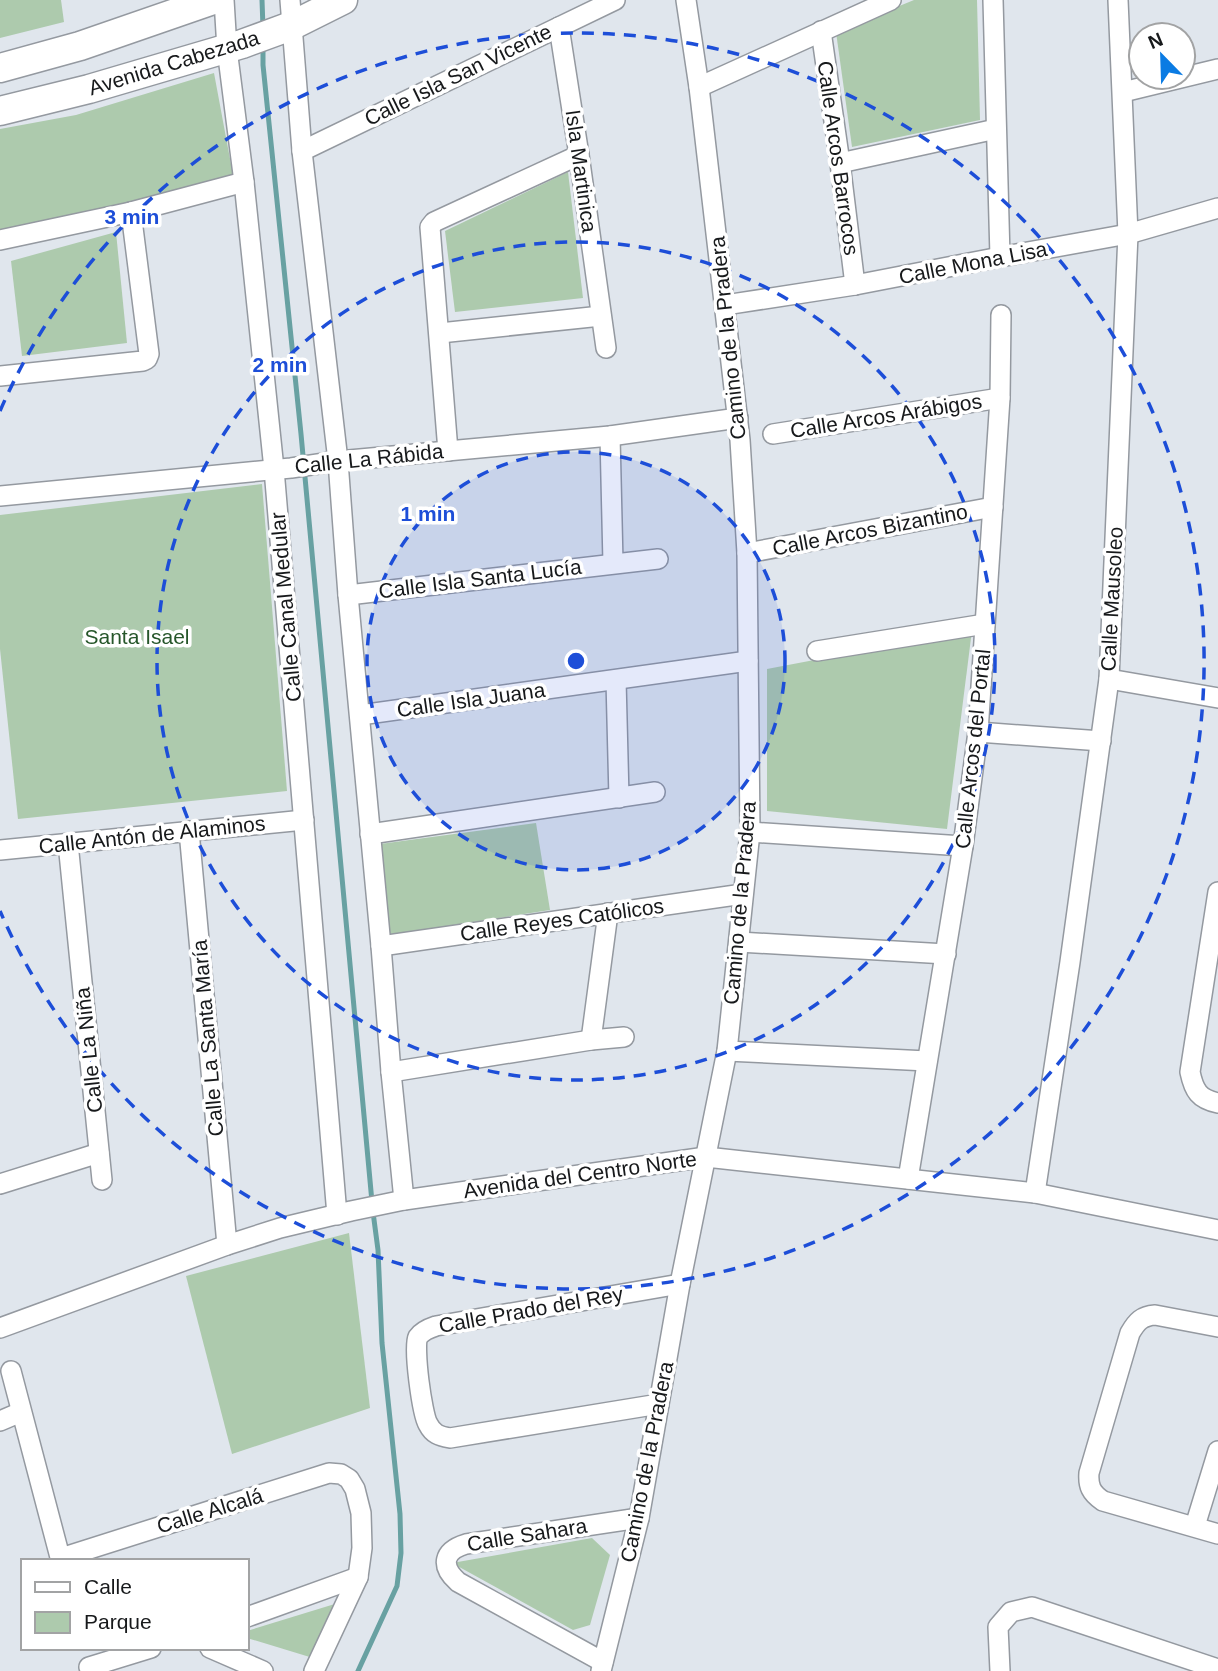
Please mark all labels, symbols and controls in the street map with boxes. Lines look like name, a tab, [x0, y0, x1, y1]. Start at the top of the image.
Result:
street label: Calle Isla San Vicente	[361, 19, 555, 130]
north arrow	[1127, 21, 1197, 91]
street label: Avenida Cabezada	[86, 26, 262, 99]
text: N	[1145, 28, 1166, 53]
street label: Calle Arcos Barrocos	[813, 59, 864, 257]
street label: Isla Martinica	[561, 108, 602, 234]
text: 3 min	[105, 205, 159, 228]
street label: Camino de la Pradera	[705, 235, 750, 441]
street label: Calle Mona Lisa	[897, 237, 1049, 288]
text: 2 min	[253, 353, 307, 376]
street label: Calle Arcos Arábigos	[788, 389, 983, 442]
street label: Calle La Rábida	[293, 439, 445, 478]
street label: Calle Arcos Bizantino	[770, 499, 969, 560]
text: 1 min	[401, 502, 455, 525]
street label: Calle Canal Medular	[266, 511, 305, 703]
street label: Calle Mausoleo	[1096, 526, 1127, 672]
street label: Calle Isla Santa Lucía	[377, 555, 583, 602]
park label: Santa Isael	[84, 625, 190, 648]
street label: Calle Arcos del Portal	[951, 648, 994, 850]
centre of rings	[564, 649, 588, 673]
street label: Calle Isla Juana	[395, 678, 547, 721]
street label: Camino de la Pradera	[719, 800, 760, 1006]
street label: Calle Antón de Alaminos	[38, 811, 266, 858]
street label: Calle Reyes Católicos	[459, 894, 665, 945]
street label: Calle La Santa María	[187, 938, 228, 1137]
street label: Calle La Niña	[70, 986, 107, 1114]
street label: Avenida del Centro Norte	[462, 1147, 698, 1202]
street label: Calle Prado del Rey	[437, 1282, 625, 1337]
street label: Camino de la Pradera	[616, 1359, 677, 1564]
street label: Calle Alcalá	[154, 1483, 266, 1538]
street label: Calle Sahara	[465, 1514, 589, 1555]
legend	[21, 1559, 248, 1650]
text: Calle	[84, 1575, 132, 1598]
text: Parque	[84, 1610, 152, 1633]

